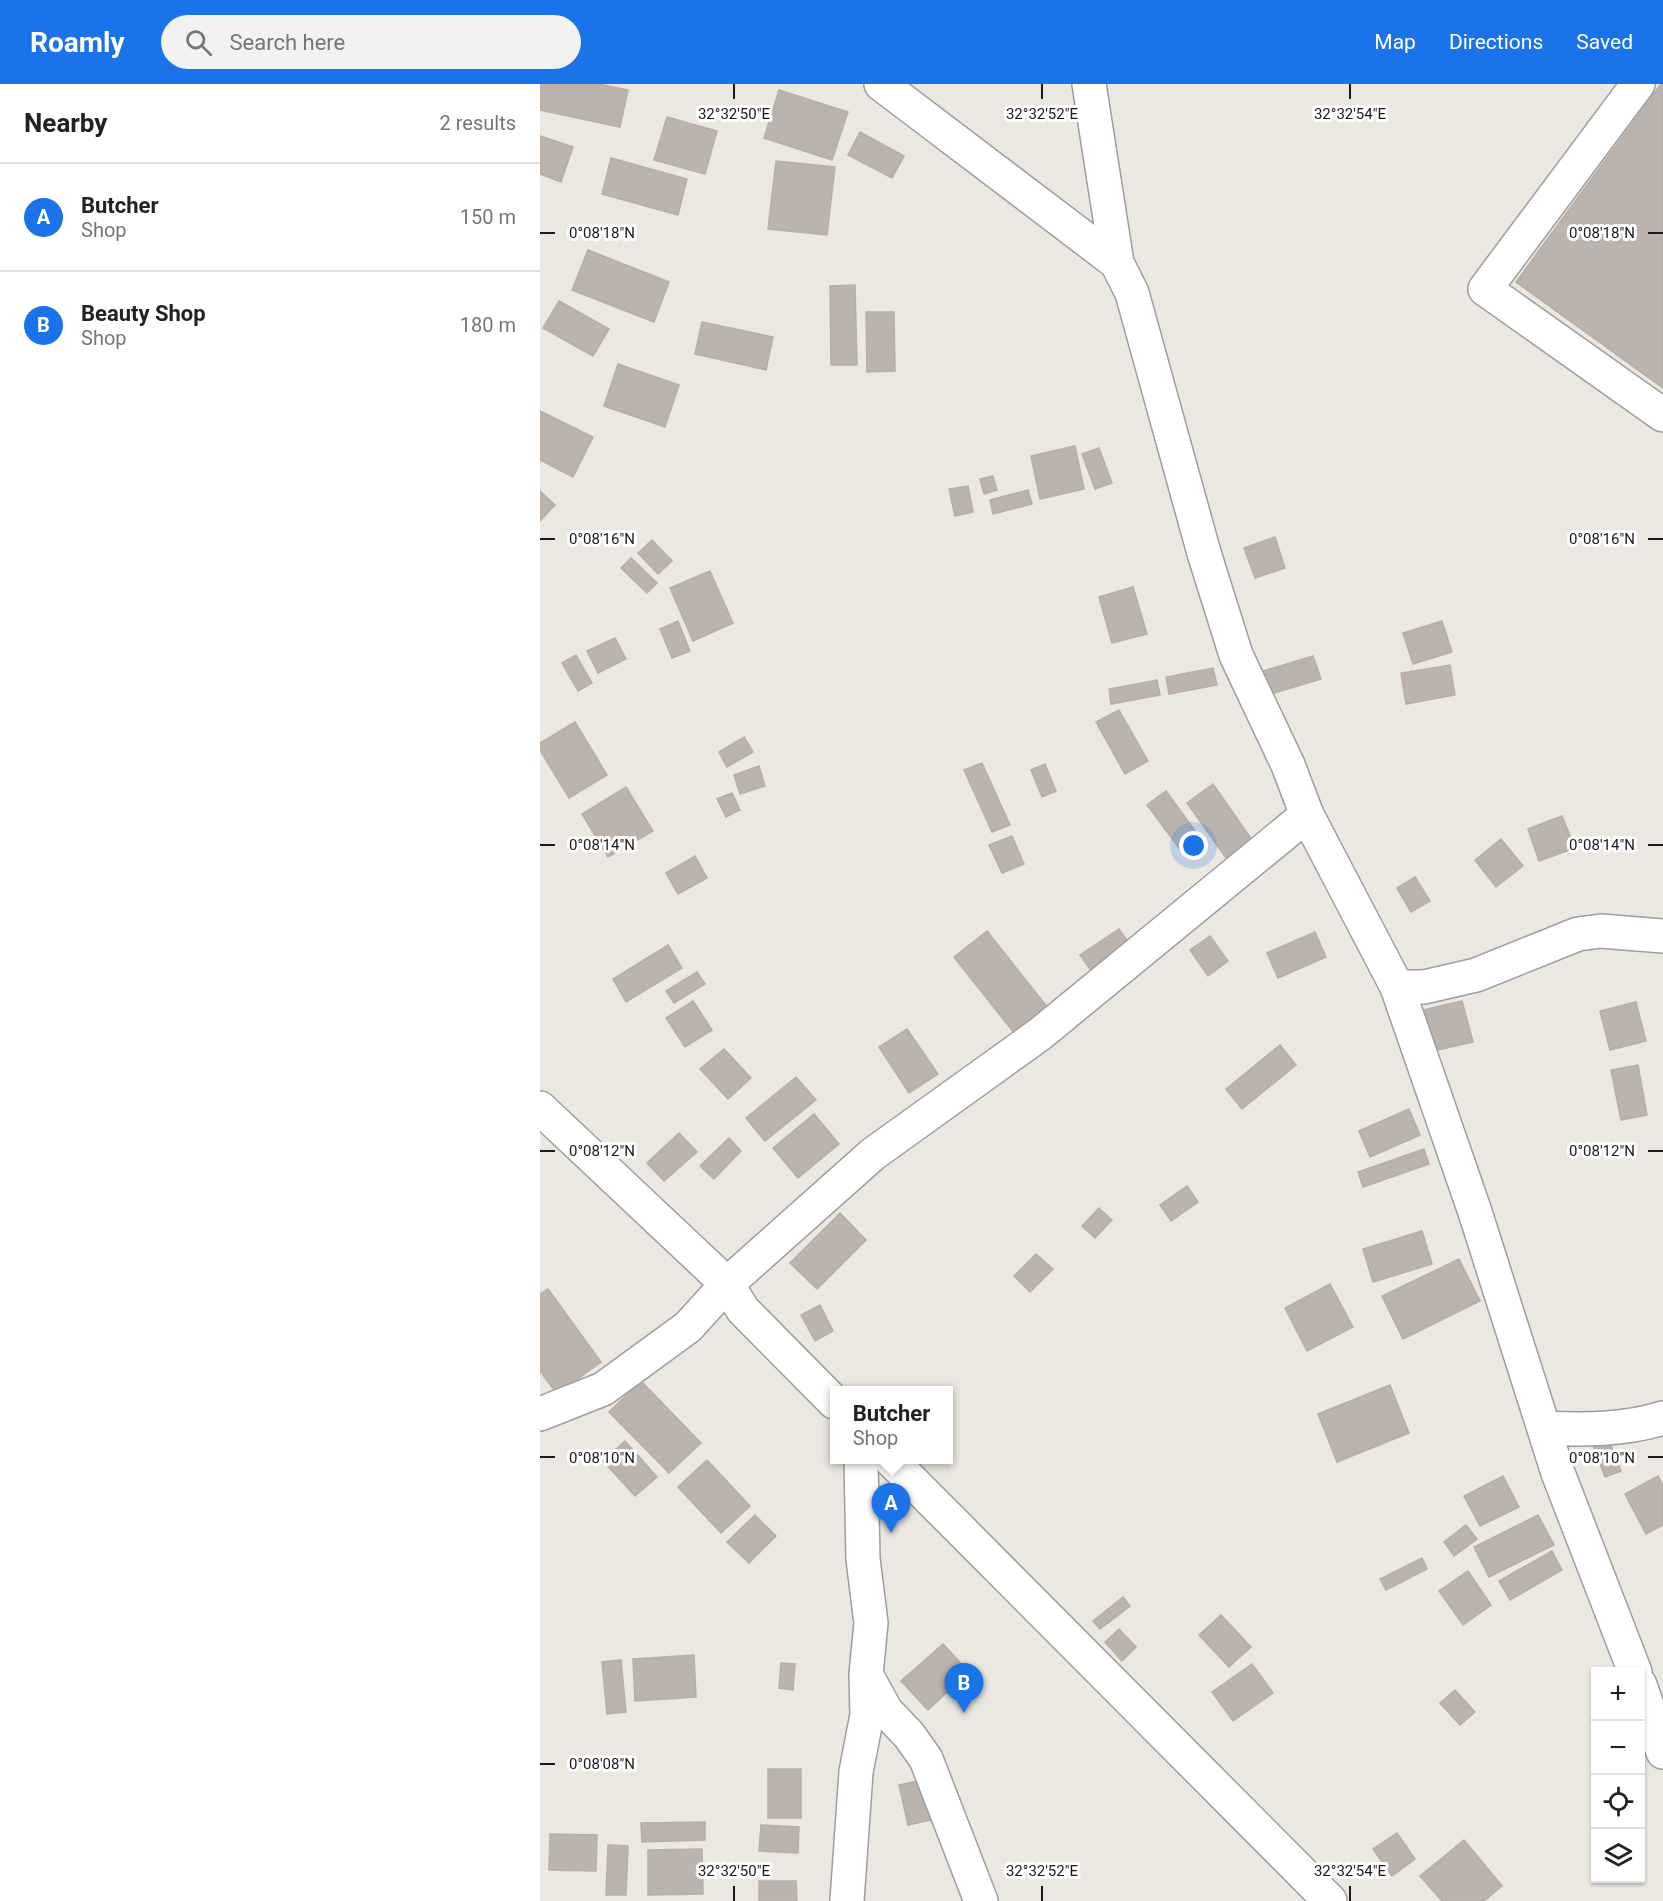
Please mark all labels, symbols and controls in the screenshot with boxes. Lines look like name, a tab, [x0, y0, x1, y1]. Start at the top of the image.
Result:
search box	[161, 15, 581, 69]
text: Roamly	[30, 26, 125, 59]
icon: search	[182, 26, 215, 59]
text: Search here	[230, 30, 345, 55]
text: Map	[1374, 30, 1416, 54]
text: Directions	[1449, 30, 1543, 54]
text: Saved	[1576, 30, 1633, 54]
text: 32°32'50"E	[698, 105, 771, 123]
text: 32°32'52"E	[1006, 105, 1079, 123]
text: 32°32'54"E	[1314, 105, 1387, 123]
text: Nearby	[24, 108, 107, 138]
text: 2 results	[440, 111, 516, 135]
text: Butcher	[81, 193, 159, 218]
text: A	[37, 205, 50, 229]
text: 150 m	[460, 205, 516, 229]
text: Shop	[81, 218, 127, 242]
text: 0°08'18"N	[569, 224, 635, 242]
text: 0°08'18"N	[1569, 224, 1635, 242]
text: Beauty Shop	[81, 301, 206, 326]
text: B	[37, 313, 50, 337]
text: 180 m	[460, 313, 516, 337]
text: Shop	[81, 326, 127, 350]
text: 0°08'16"N	[569, 530, 635, 548]
text: 0°08'16"N	[1569, 530, 1635, 548]
your location	[1179, 831, 1208, 860]
text: 0°08'14"N	[569, 836, 635, 854]
text: 0°08'14"N	[1569, 836, 1635, 854]
text: 0°08'12"N	[569, 1142, 635, 1160]
text: 0°08'12"N	[1569, 1142, 1635, 1160]
popup	[830, 1386, 953, 1464]
text: Butcher	[853, 1401, 930, 1426]
text: Shop	[853, 1426, 898, 1450]
text: 0°08'10"N	[569, 1449, 635, 1467]
text: 0°08'10"N	[1569, 1449, 1635, 1467]
pin: A	[872, 1484, 910, 1533]
pin: B	[944, 1664, 984, 1713]
map controls	[1591, 1667, 1645, 1883]
button: +	[1591, 1667, 1645, 1721]
button: −	[1591, 1721, 1645, 1775]
text: 0°08'08"N	[569, 1755, 635, 1773]
button: locate	[1591, 1775, 1645, 1829]
button: layers	[1591, 1829, 1645, 1883]
text: 32°32'50"E	[698, 1862, 771, 1880]
text: 32°32'52"E	[1006, 1862, 1079, 1880]
text: 32°32'54"E	[1314, 1862, 1387, 1880]

